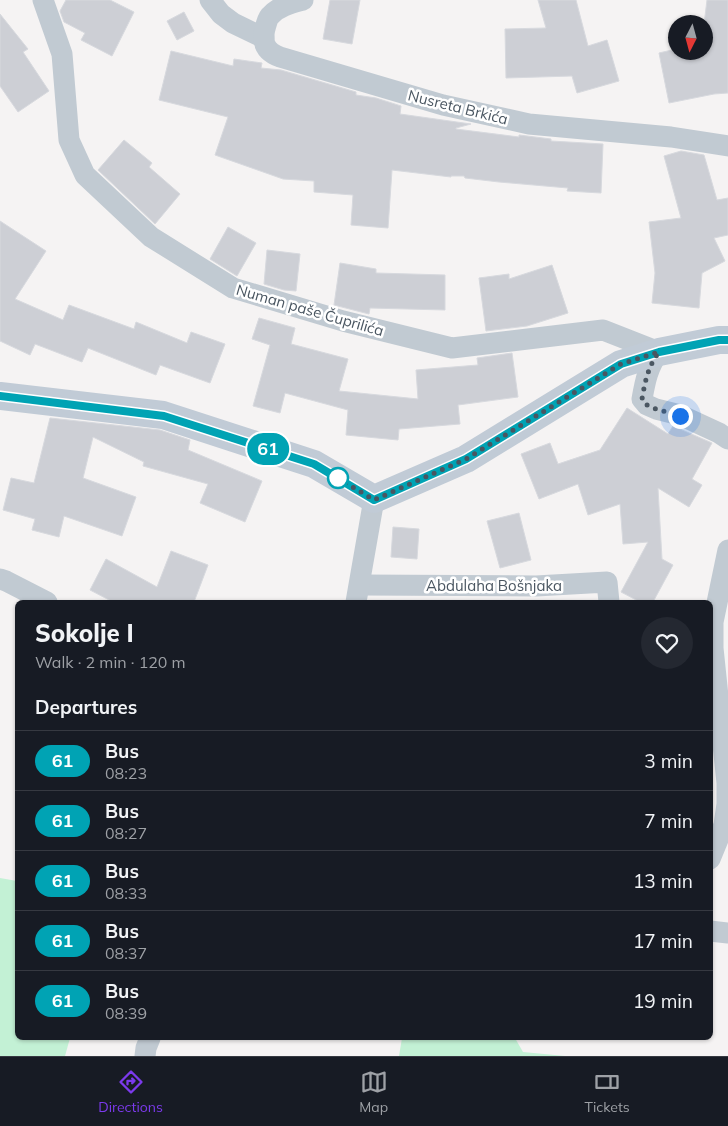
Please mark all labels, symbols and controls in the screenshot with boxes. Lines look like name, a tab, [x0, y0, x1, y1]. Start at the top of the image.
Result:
north arrow	[668, 15, 712, 60]
map controls	[668, 15, 713, 60]
street label: Nusreta Brkića	[406, 85, 510, 129]
street label: Numan paše Čuprilića	[234, 280, 386, 340]
your location	[668, 404, 693, 429]
line badge: 61	[246, 433, 290, 465]
text: 61	[257, 437, 279, 460]
unlabelled marker	[327, 467, 349, 489]
street label: Abdulaha Bošnjaka	[426, 576, 562, 595]
button: heart	[641, 617, 693, 669]
text: Sokolje I	[35, 618, 134, 648]
text: Walk · 2 min · 120 m	[35, 652, 186, 672]
text: Departures	[35, 695, 137, 719]
text: Bus	[105, 739, 139, 763]
text: 61	[52, 749, 73, 772]
text: 3 min	[644, 749, 693, 773]
text: 08:23	[105, 763, 147, 783]
text: Bus	[105, 799, 139, 823]
text: 61	[52, 809, 73, 832]
text: 7 min	[644, 809, 693, 833]
text: 08:27	[105, 823, 147, 843]
text: Bus	[105, 859, 139, 883]
text: 61	[52, 869, 73, 892]
text: 13 min	[633, 869, 693, 893]
text: 08:33	[105, 883, 147, 903]
text: Bus	[105, 919, 139, 943]
text: 61	[52, 929, 73, 952]
text: 17 min	[633, 929, 693, 953]
text: 08:37	[105, 943, 147, 963]
text: Bus	[105, 979, 139, 1003]
text: 61	[52, 989, 73, 1012]
text: 19 min	[633, 989, 693, 1013]
text: 08:39	[105, 1003, 147, 1023]
tab: Directions	[98, 1068, 163, 1116]
tab: Map	[359, 1068, 388, 1116]
tab: Tickets	[585, 1068, 630, 1116]

